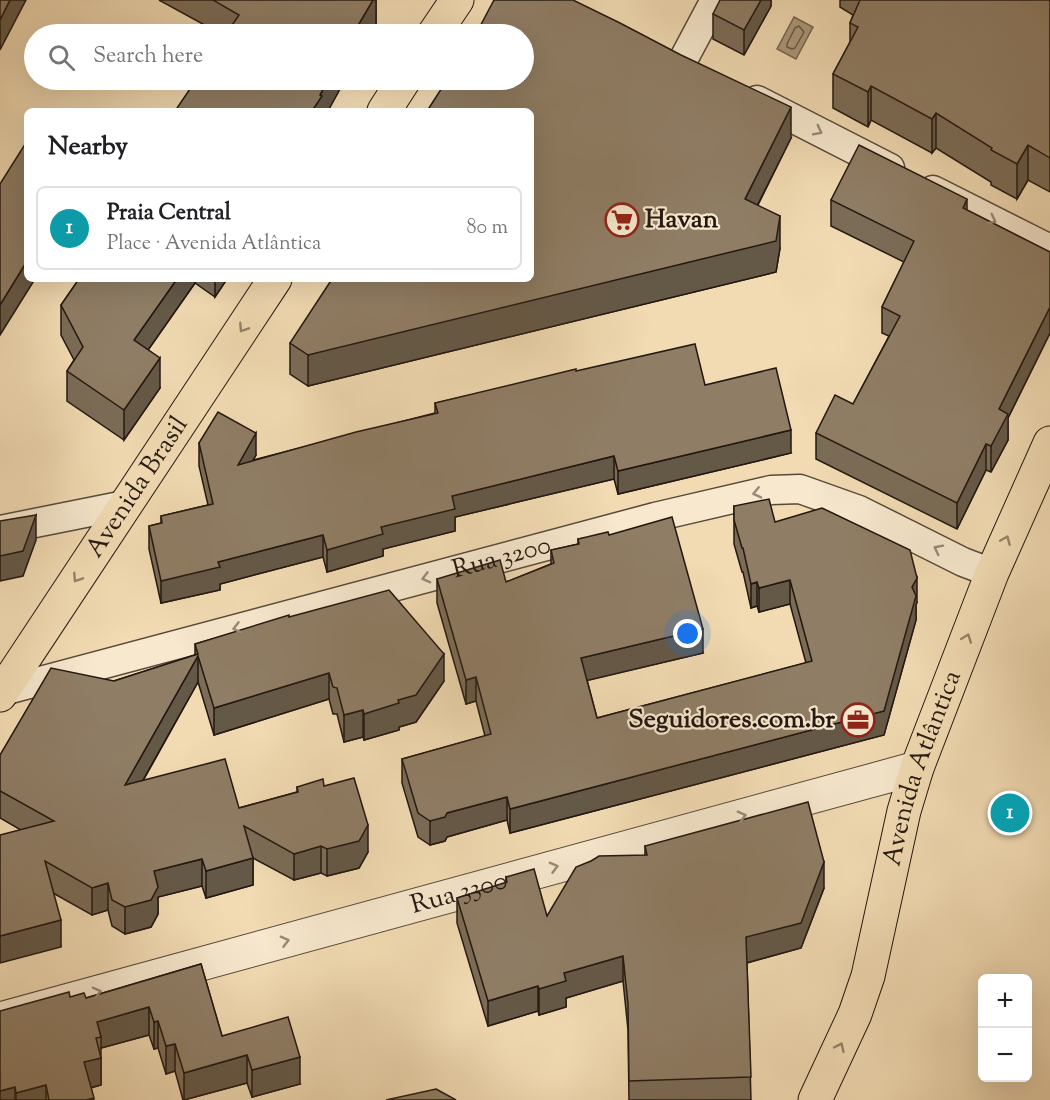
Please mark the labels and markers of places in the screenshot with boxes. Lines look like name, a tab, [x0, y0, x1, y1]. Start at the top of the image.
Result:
supermarket icon: Havan	[604, 202, 640, 238]
place label: Havan	[645, 202, 719, 239]
place label: Seguidores.com.br	[628, 702, 835, 739]
office icon: Seguidores.com.br	[840, 702, 876, 738]
pin: 1	[990, 790, 1030, 836]

